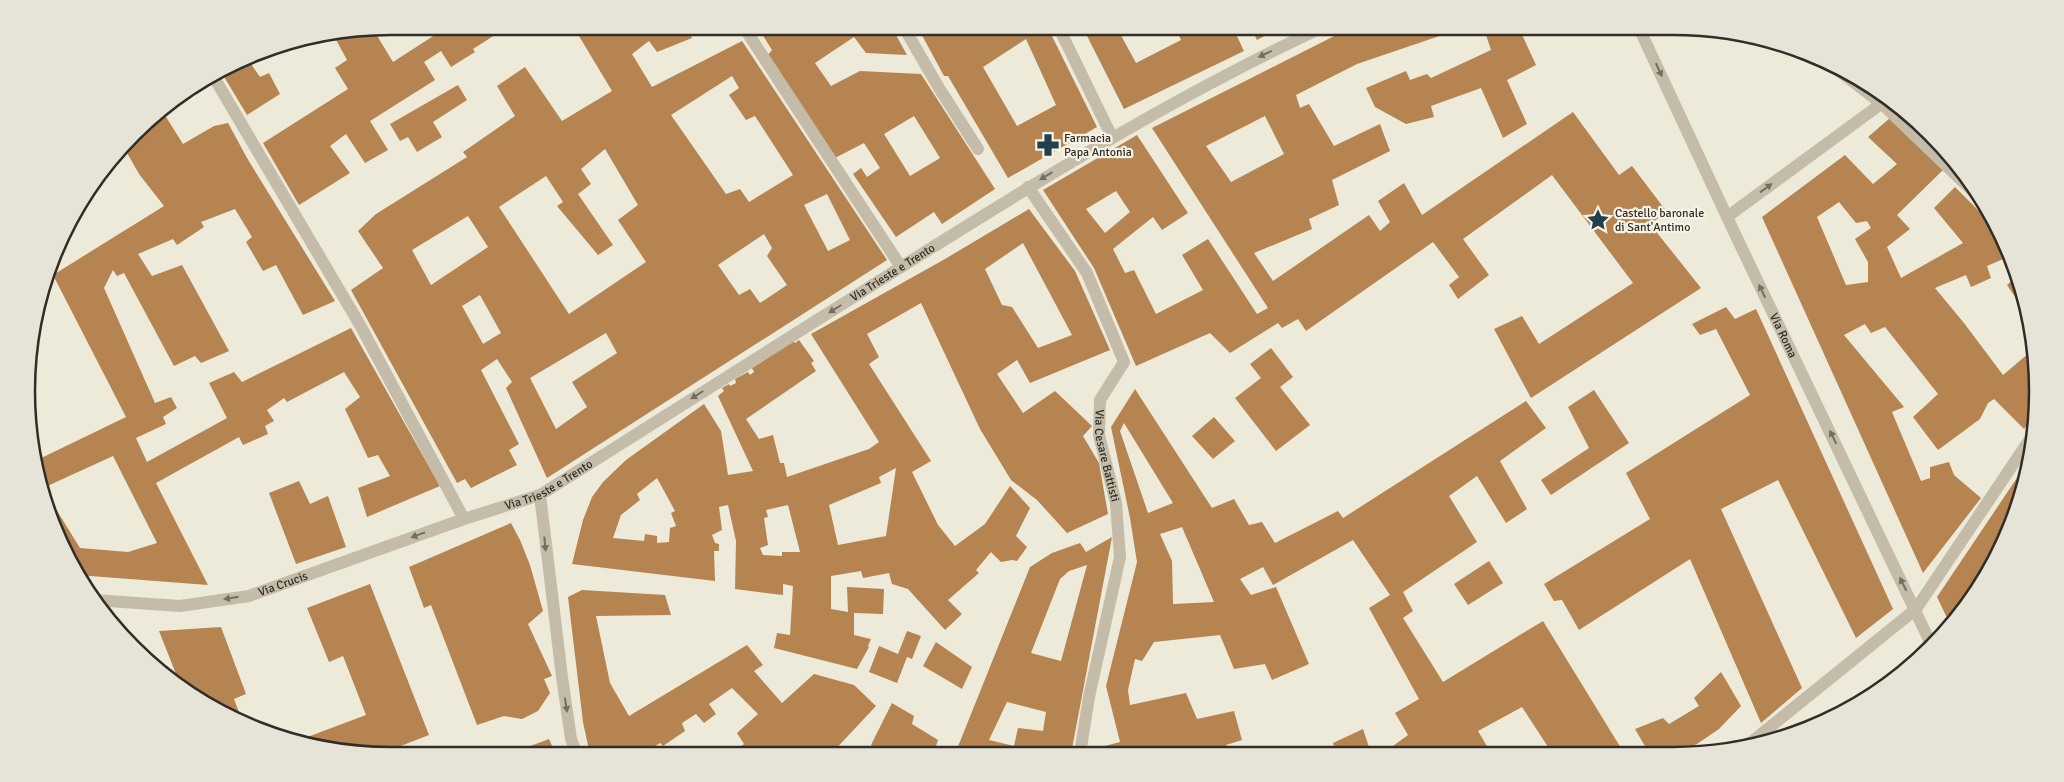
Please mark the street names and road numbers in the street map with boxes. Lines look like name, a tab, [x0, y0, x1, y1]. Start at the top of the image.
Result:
street label: Via Trieste e Trento	[848, 241, 938, 305]
street label: Via Roma	[1766, 311, 1800, 361]
street label: Via Cesare Battisti	[1091, 409, 1122, 503]
street label: Via Trieste e Trento	[503, 457, 596, 514]
street label: Via Crucis	[256, 569, 310, 600]

